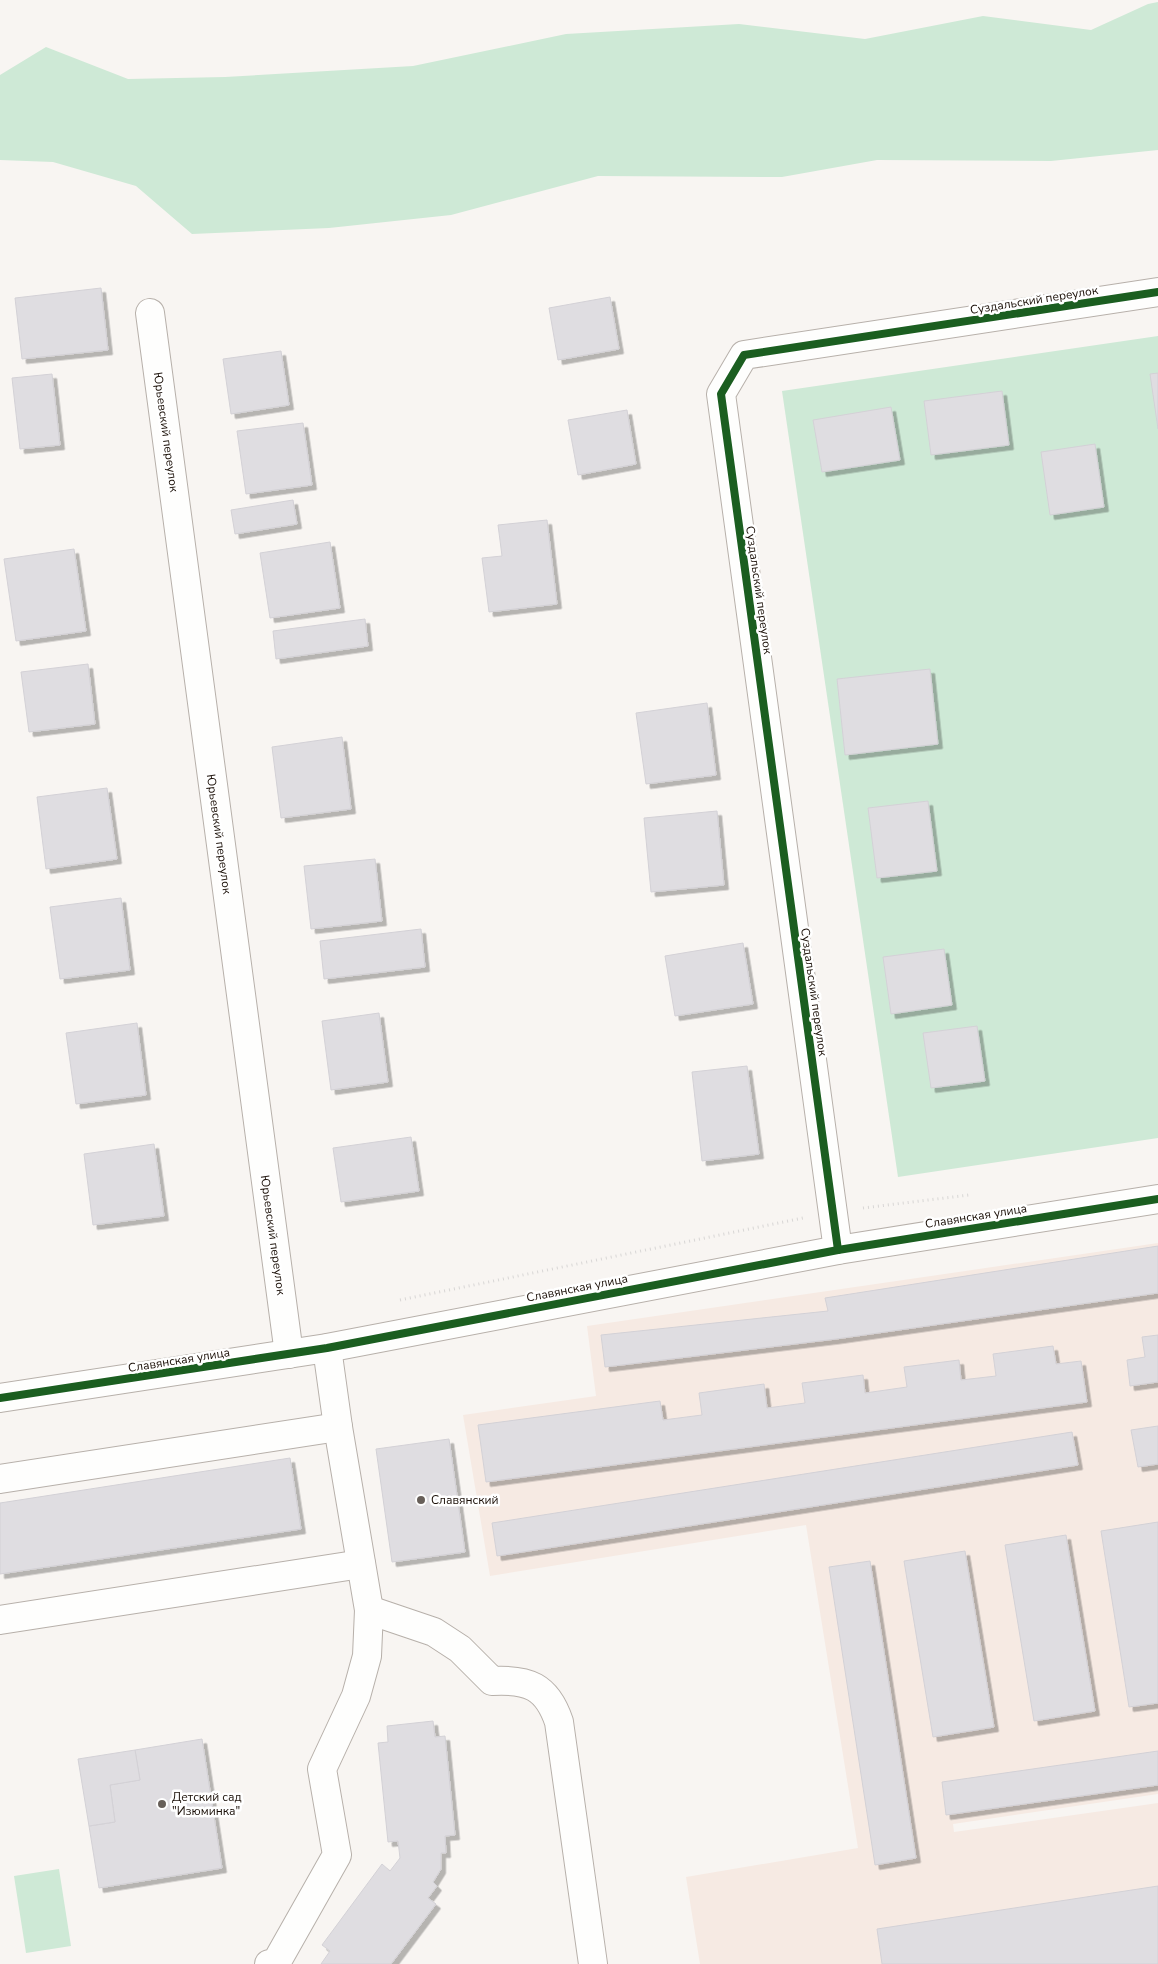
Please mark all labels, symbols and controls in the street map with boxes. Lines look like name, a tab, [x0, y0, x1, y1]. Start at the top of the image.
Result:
street label: Суздальский переулок	[969, 282, 1100, 318]
street label: Юрьевский переулок	[150, 371, 182, 494]
street label: Суздальский переулок	[742, 525, 776, 656]
street label: Юрьевский переулок	[203, 773, 235, 896]
street label: Суздальский переулок	[797, 927, 831, 1058]
street label: Юрьевский переулок	[257, 1174, 289, 1297]
street label: Славянская улица	[924, 1200, 1028, 1232]
street label: Славянская улица	[525, 1270, 629, 1306]
street label: Славянская улица	[127, 1344, 231, 1376]
place label: Славянский	[431, 1492, 499, 1508]
marker: Славянский	[415, 1494, 427, 1506]
place label: Детский сад "Изюминка"	[172, 1789, 241, 1819]
marker: Детский сад "Изюминка"	[156, 1798, 168, 1810]

